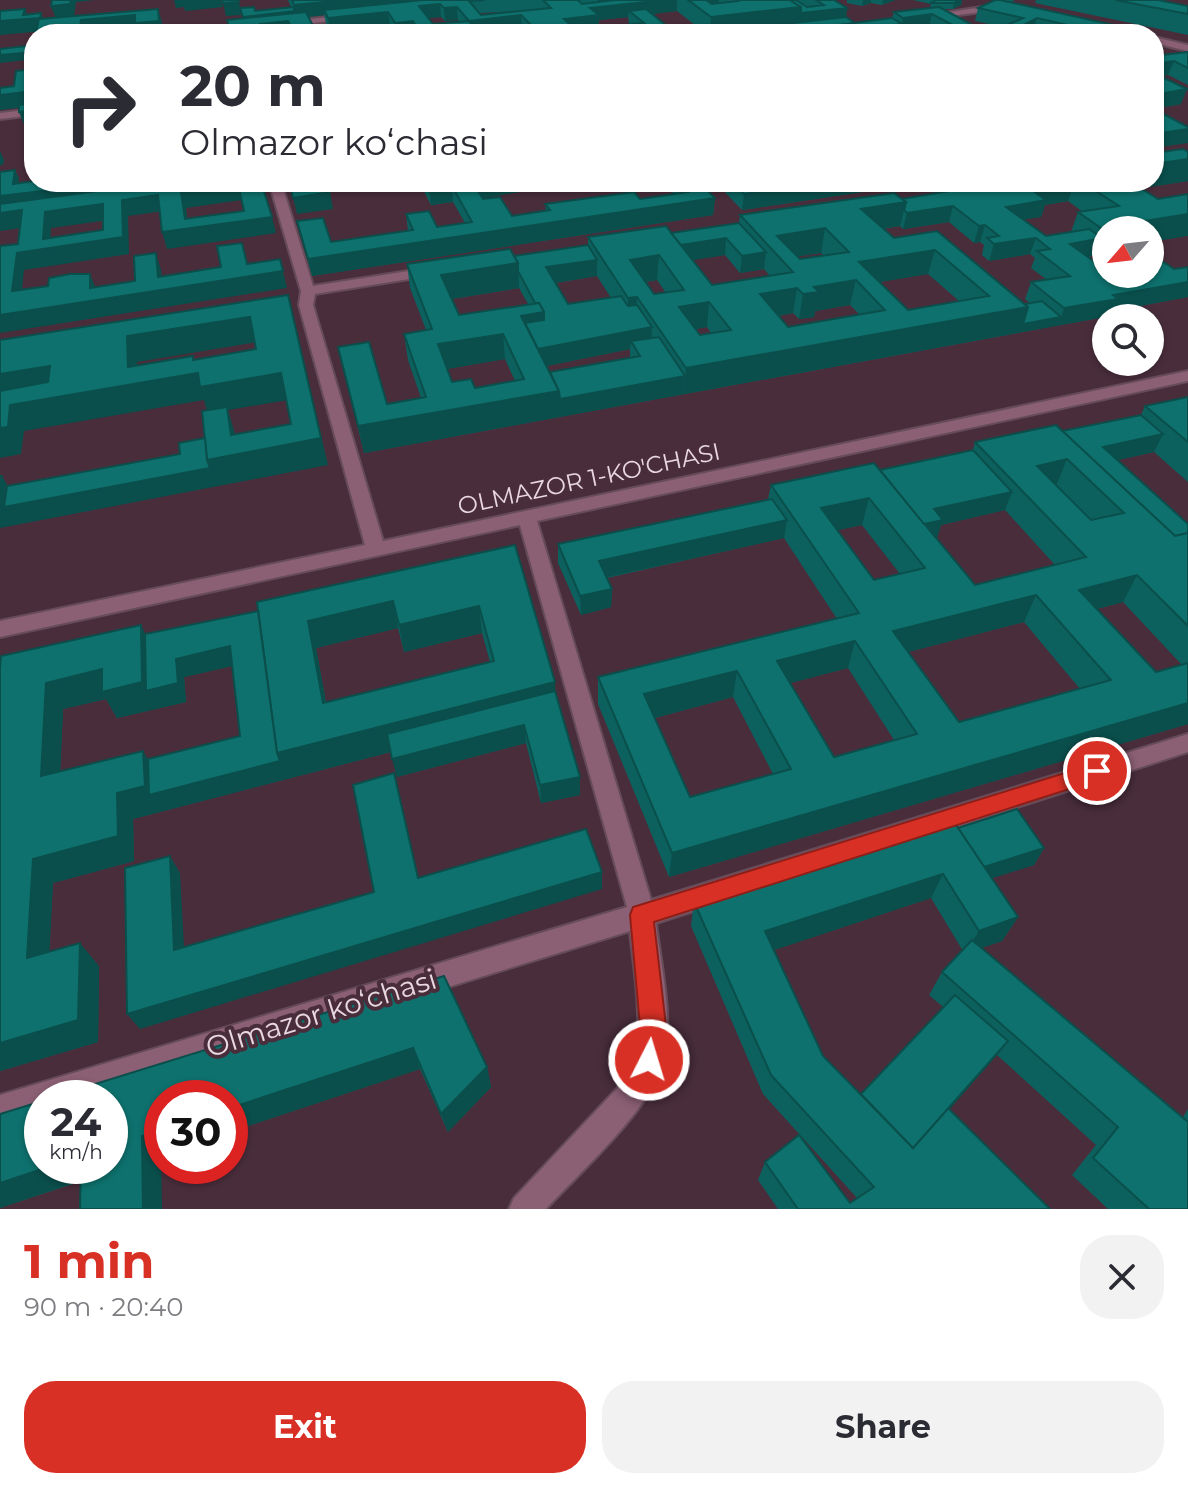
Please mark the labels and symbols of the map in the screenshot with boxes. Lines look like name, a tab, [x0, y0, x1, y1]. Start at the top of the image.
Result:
north arrow	[1092, 216, 1164, 288]
street label: OLMAZOR 1-KO'CHASI	[455, 437, 723, 520]
pin	[1063, 737, 1131, 805]
street label: Olmazor koʻchasi	[202, 962, 440, 1064]
position arrow	[607, 1018, 691, 1102]
speed limit sign: 30	[144, 1080, 248, 1184]

